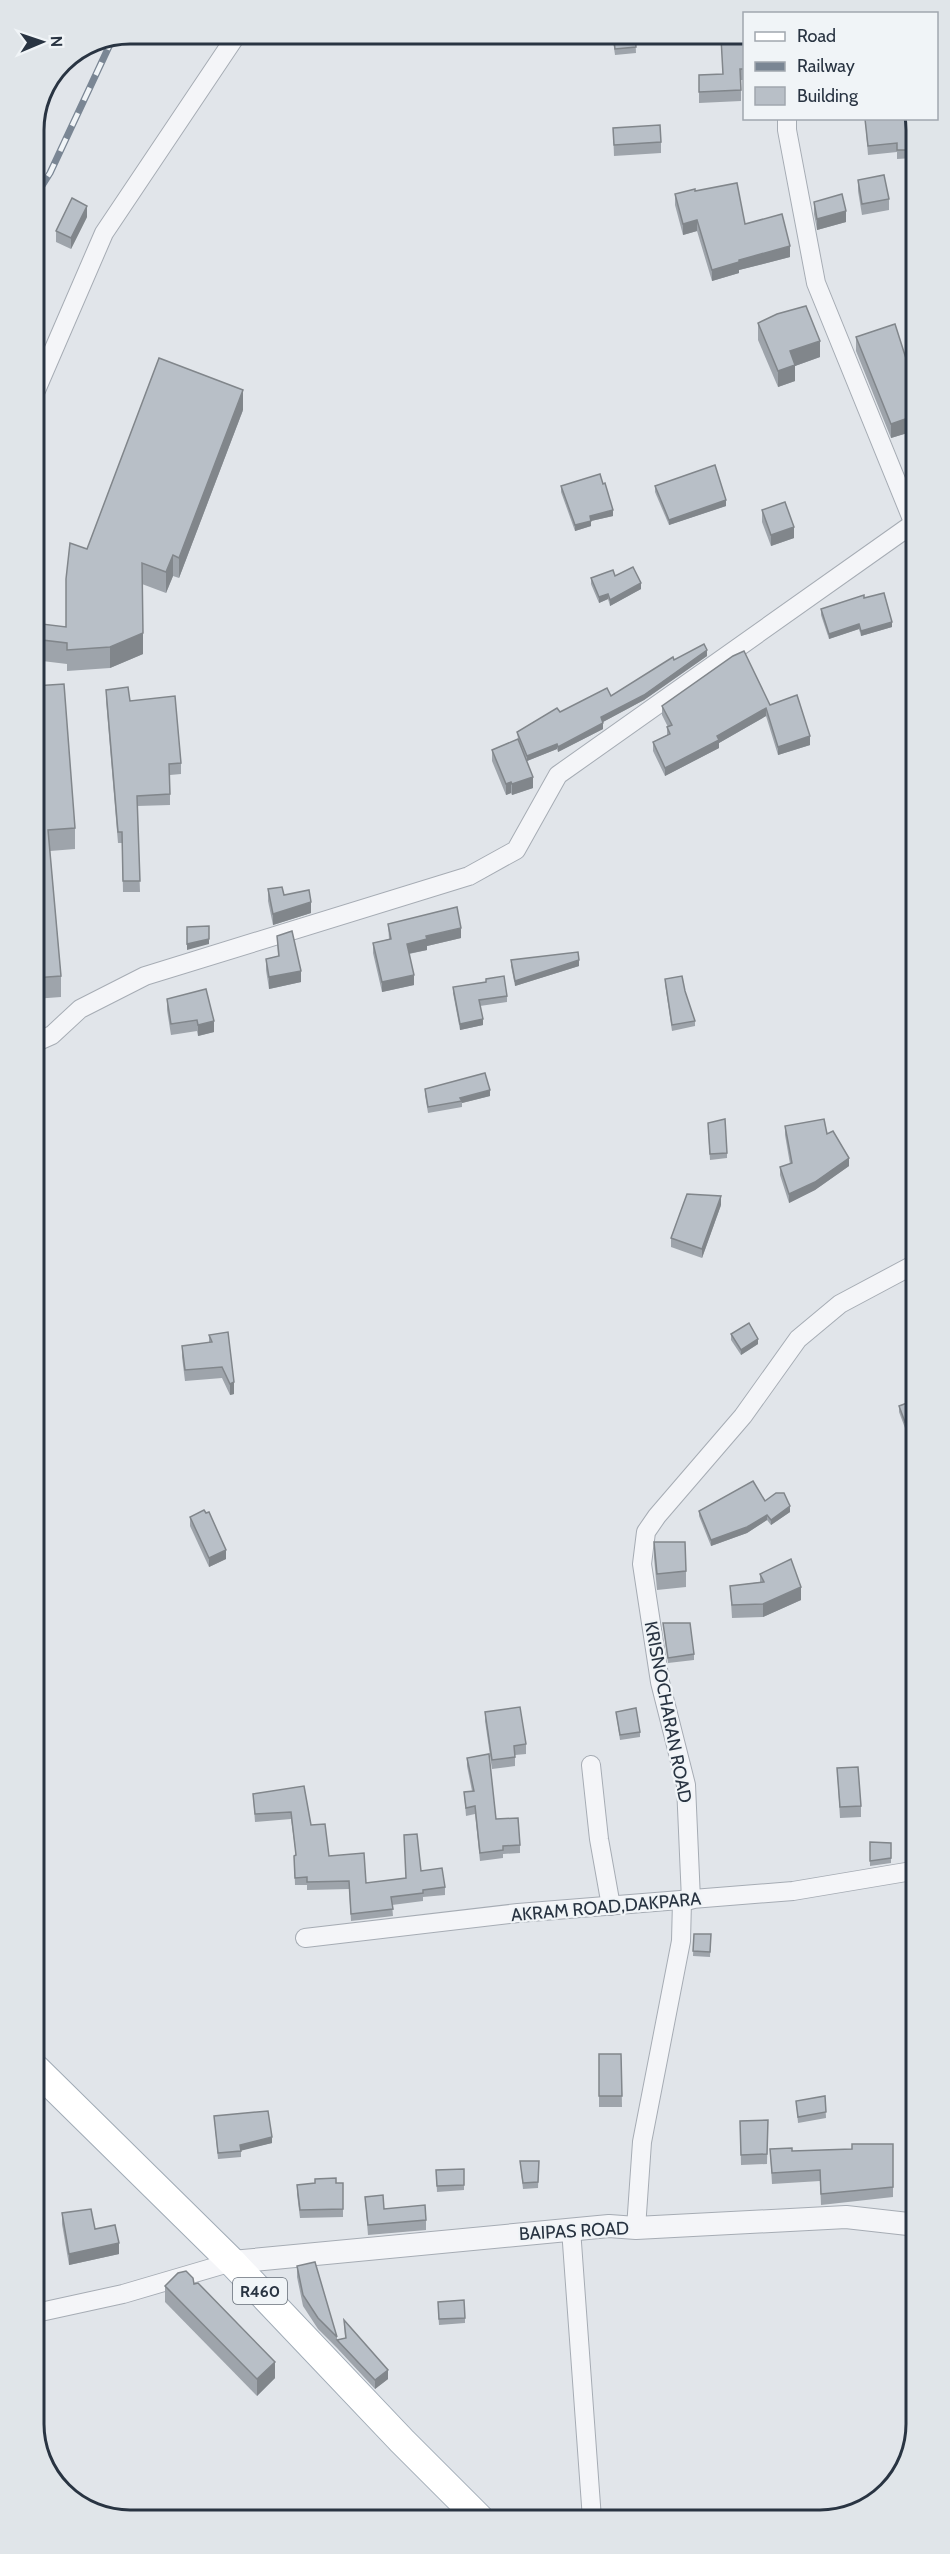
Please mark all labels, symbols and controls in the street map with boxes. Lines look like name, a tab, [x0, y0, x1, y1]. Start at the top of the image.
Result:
north arrow	[12, 12, 72, 72]
legend	[743, 12, 938, 120]
text: Road	[797, 25, 836, 47]
text: N	[47, 36, 66, 47]
text: Railway	[797, 55, 855, 77]
text: Building	[797, 85, 859, 107]
street label: KRISNOCHARAN ROAD	[640, 1619, 696, 1805]
street label: AKRAM ROAD,DAKPARA	[510, 1888, 702, 1926]
street label: BAIPAS ROAD	[518, 2217, 630, 2245]
road number: R460	[233, 2278, 287, 2304]

